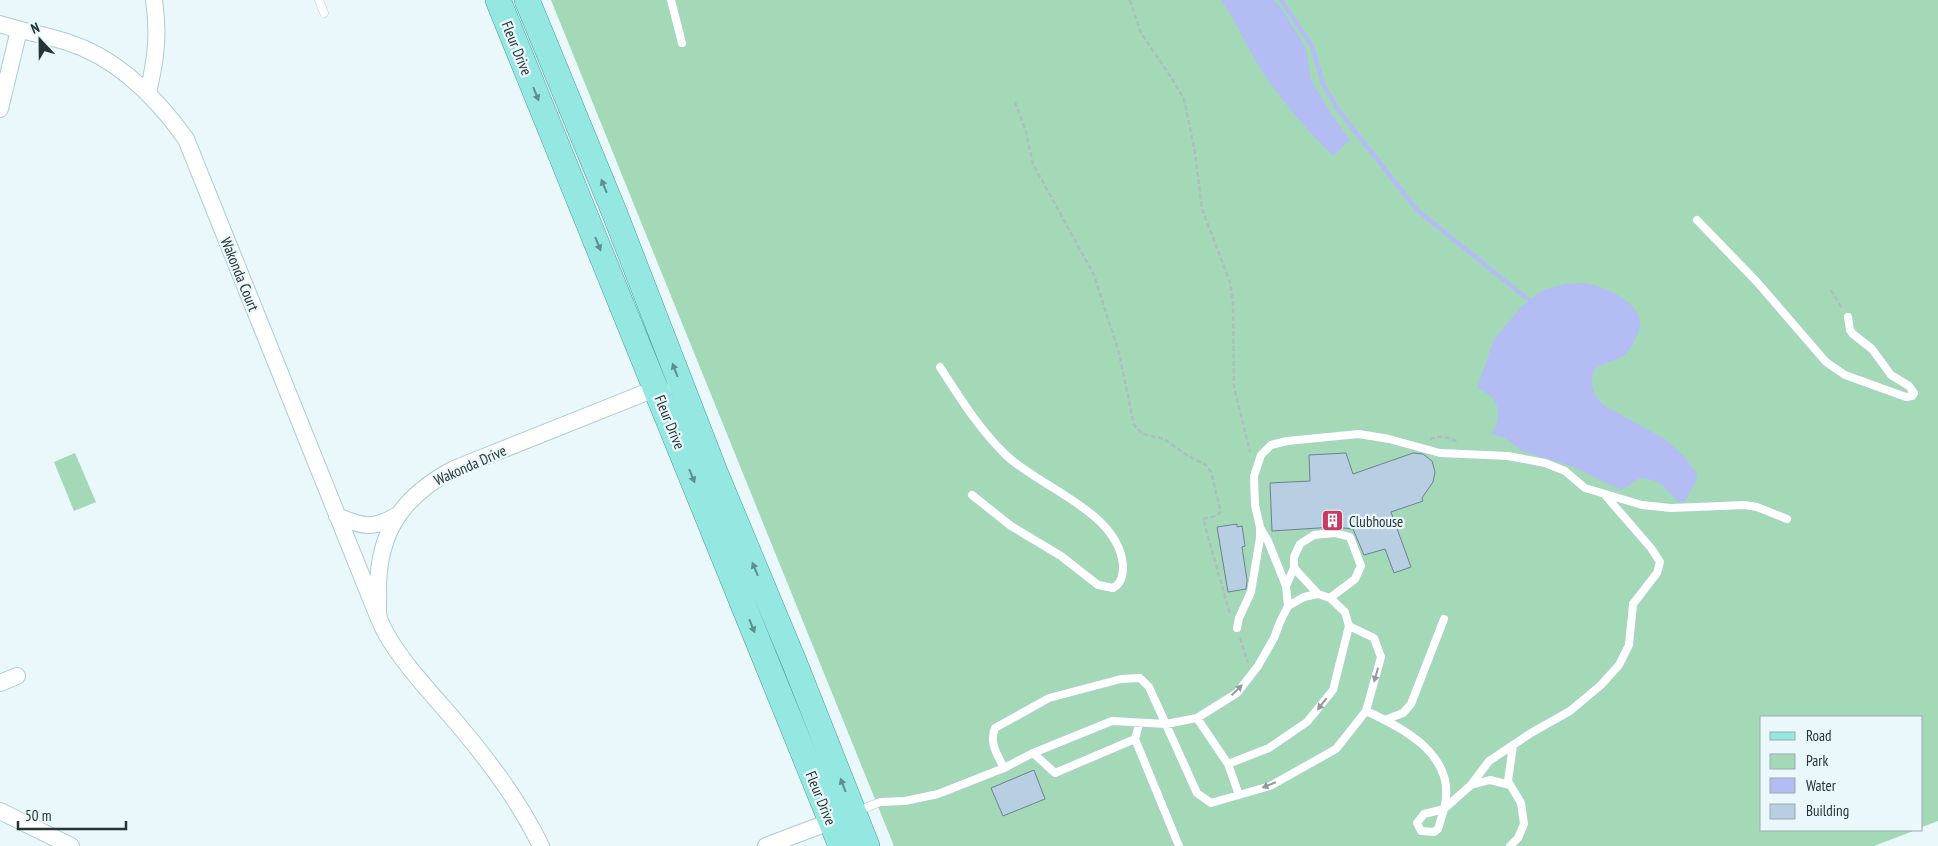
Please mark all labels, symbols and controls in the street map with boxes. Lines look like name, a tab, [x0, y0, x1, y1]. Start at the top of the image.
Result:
north arrow	[15, 15, 65, 65]
text: N	[28, 18, 42, 38]
street label: Fleur Drive	[498, 18, 536, 78]
one-way arrow	[532, 87, 540, 102]
one-way arrow	[599, 178, 607, 193]
street label: Wakonda Court	[217, 234, 263, 314]
one-way arrow	[594, 237, 602, 251]
one-way arrow	[671, 362, 678, 377]
street label: Fleur Drive	[651, 392, 689, 452]
street label: Wakonda Drive	[431, 441, 509, 489]
one-way arrow	[688, 469, 696, 484]
building icon: Clubhouse	[1321, 509, 1345, 533]
place label: Clubhouse	[1349, 512, 1403, 531]
one-way arrow	[751, 562, 759, 576]
one-way arrow	[749, 619, 757, 634]
one-way arrow	[1372, 667, 1380, 682]
one-way arrow	[1231, 684, 1243, 696]
one-way arrow	[1317, 697, 1328, 710]
legend	[1760, 716, 1923, 831]
text: Road	[1806, 726, 1832, 745]
text: Park	[1806, 751, 1828, 770]
street label: Fleur Drive	[802, 768, 840, 828]
text: Water	[1806, 776, 1837, 795]
one-way arrow	[838, 777, 846, 792]
one-way arrow	[1261, 781, 1276, 789]
scale bar	[18, 798, 125, 830]
text: Building	[1806, 801, 1849, 820]
text: 50 m	[25, 806, 51, 825]

